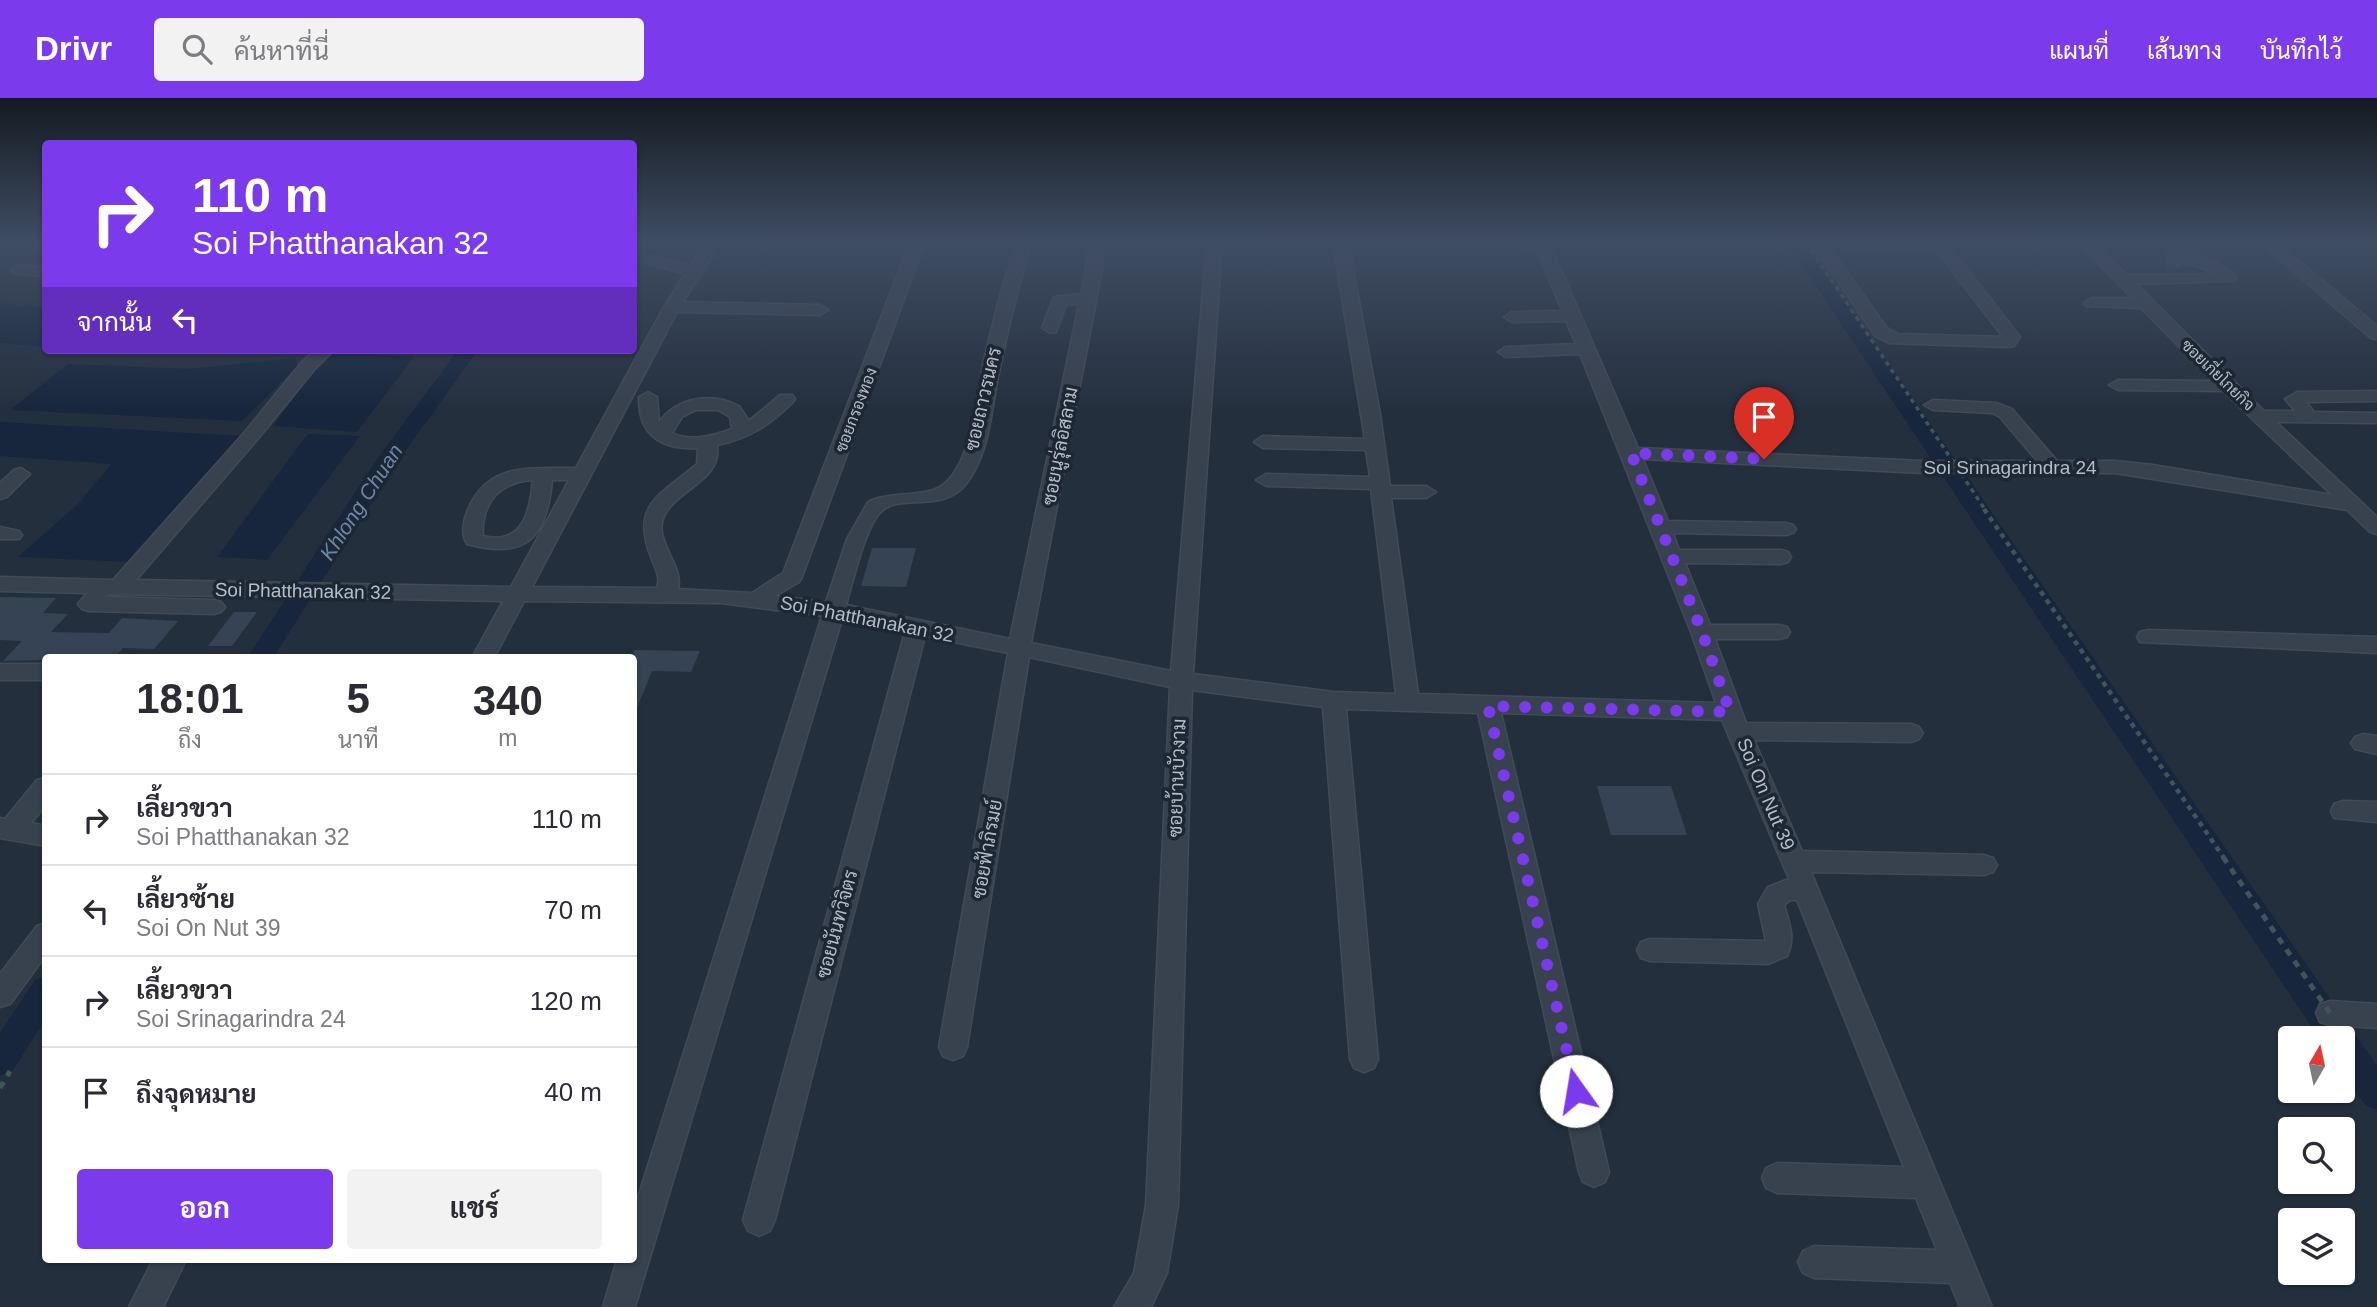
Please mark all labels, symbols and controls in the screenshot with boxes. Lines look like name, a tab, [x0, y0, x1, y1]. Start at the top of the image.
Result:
search box	[154, 18, 644, 81]
text: Drivr	[35, 30, 112, 67]
icon: search	[178, 30, 216, 68]
text: ค้นหาที่นี่	[234, 36, 329, 66]
text: แผนที่	[2049, 37, 2109, 64]
text: เส้นทาง	[2147, 37, 2222, 64]
text: บันทึกไว้	[2260, 37, 2342, 64]
icon: right	[77, 168, 168, 259]
text: 110 m	[192, 168, 328, 222]
text: Soi Phatthanakan 32	[192, 225, 489, 261]
icon: left	[166, 301, 204, 339]
text: จากนั้น	[77, 307, 152, 337]
street label: ซอยเกี่ยโกยกิจ	[2178, 332, 2262, 414]
street label: ซอยถาวรนคร	[961, 345, 1005, 453]
street label: ซอยกรองทอง	[832, 365, 880, 455]
street label: ซอยนูรุ่ลอิสลาม	[1037, 385, 1085, 508]
pin	[1734, 387, 1794, 459]
icon: arrive	[1745, 398, 1783, 436]
water label: Khlong Chuan	[315, 440, 407, 564]
street label: Soi Srinagarindra 24	[1923, 457, 2097, 478]
street label: Soi Phatthanakan 32	[215, 579, 391, 603]
street label: Soi Phatthanakan 32	[778, 592, 956, 646]
text: 18:01	[136, 675, 244, 722]
text: 5	[346, 675, 370, 722]
text: 340	[473, 677, 543, 724]
street label: ซอยบ้านบัวงาม	[1163, 718, 1190, 838]
text: m	[498, 725, 517, 751]
text: ถึง	[178, 727, 202, 753]
text: นาที	[338, 727, 379, 753]
street label: Soi On Nut 39	[1733, 735, 1799, 853]
text: เลี้ยวขวา	[136, 793, 233, 823]
street label: ซอยฟ้าภิรมย์	[966, 798, 1006, 900]
icon: right	[77, 801, 115, 839]
text: 110 m	[532, 804, 602, 834]
text: Soi Phatthanakan 32	[136, 824, 350, 850]
street label: ซอยนันทวิจิตร	[812, 867, 862, 981]
text: เลี้ยวซ้าย	[136, 884, 235, 914]
icon: left	[77, 892, 115, 930]
text: 70 m	[544, 895, 602, 925]
text: Soi On Nut 39	[136, 915, 280, 941]
text: เลี้ยวขวา	[136, 975, 233, 1005]
icon: right	[77, 983, 115, 1021]
text: 120 m	[530, 986, 602, 1016]
text: Soi Srinagarindra 24	[136, 1006, 346, 1032]
north arrow	[2278, 1026, 2356, 1102]
map controls	[2278, 1026, 2355, 1285]
position arrow	[1539, 1054, 1613, 1128]
icon: arrive	[77, 1074, 115, 1112]
text: 40 m	[544, 1077, 602, 1107]
text: ถึงจุดหมาย	[136, 1079, 257, 1109]
button: search	[2278, 1117, 2355, 1194]
button: ออก	[77, 1169, 333, 1249]
button: แชร์	[347, 1169, 602, 1249]
button: layers	[2278, 1208, 2355, 1285]

